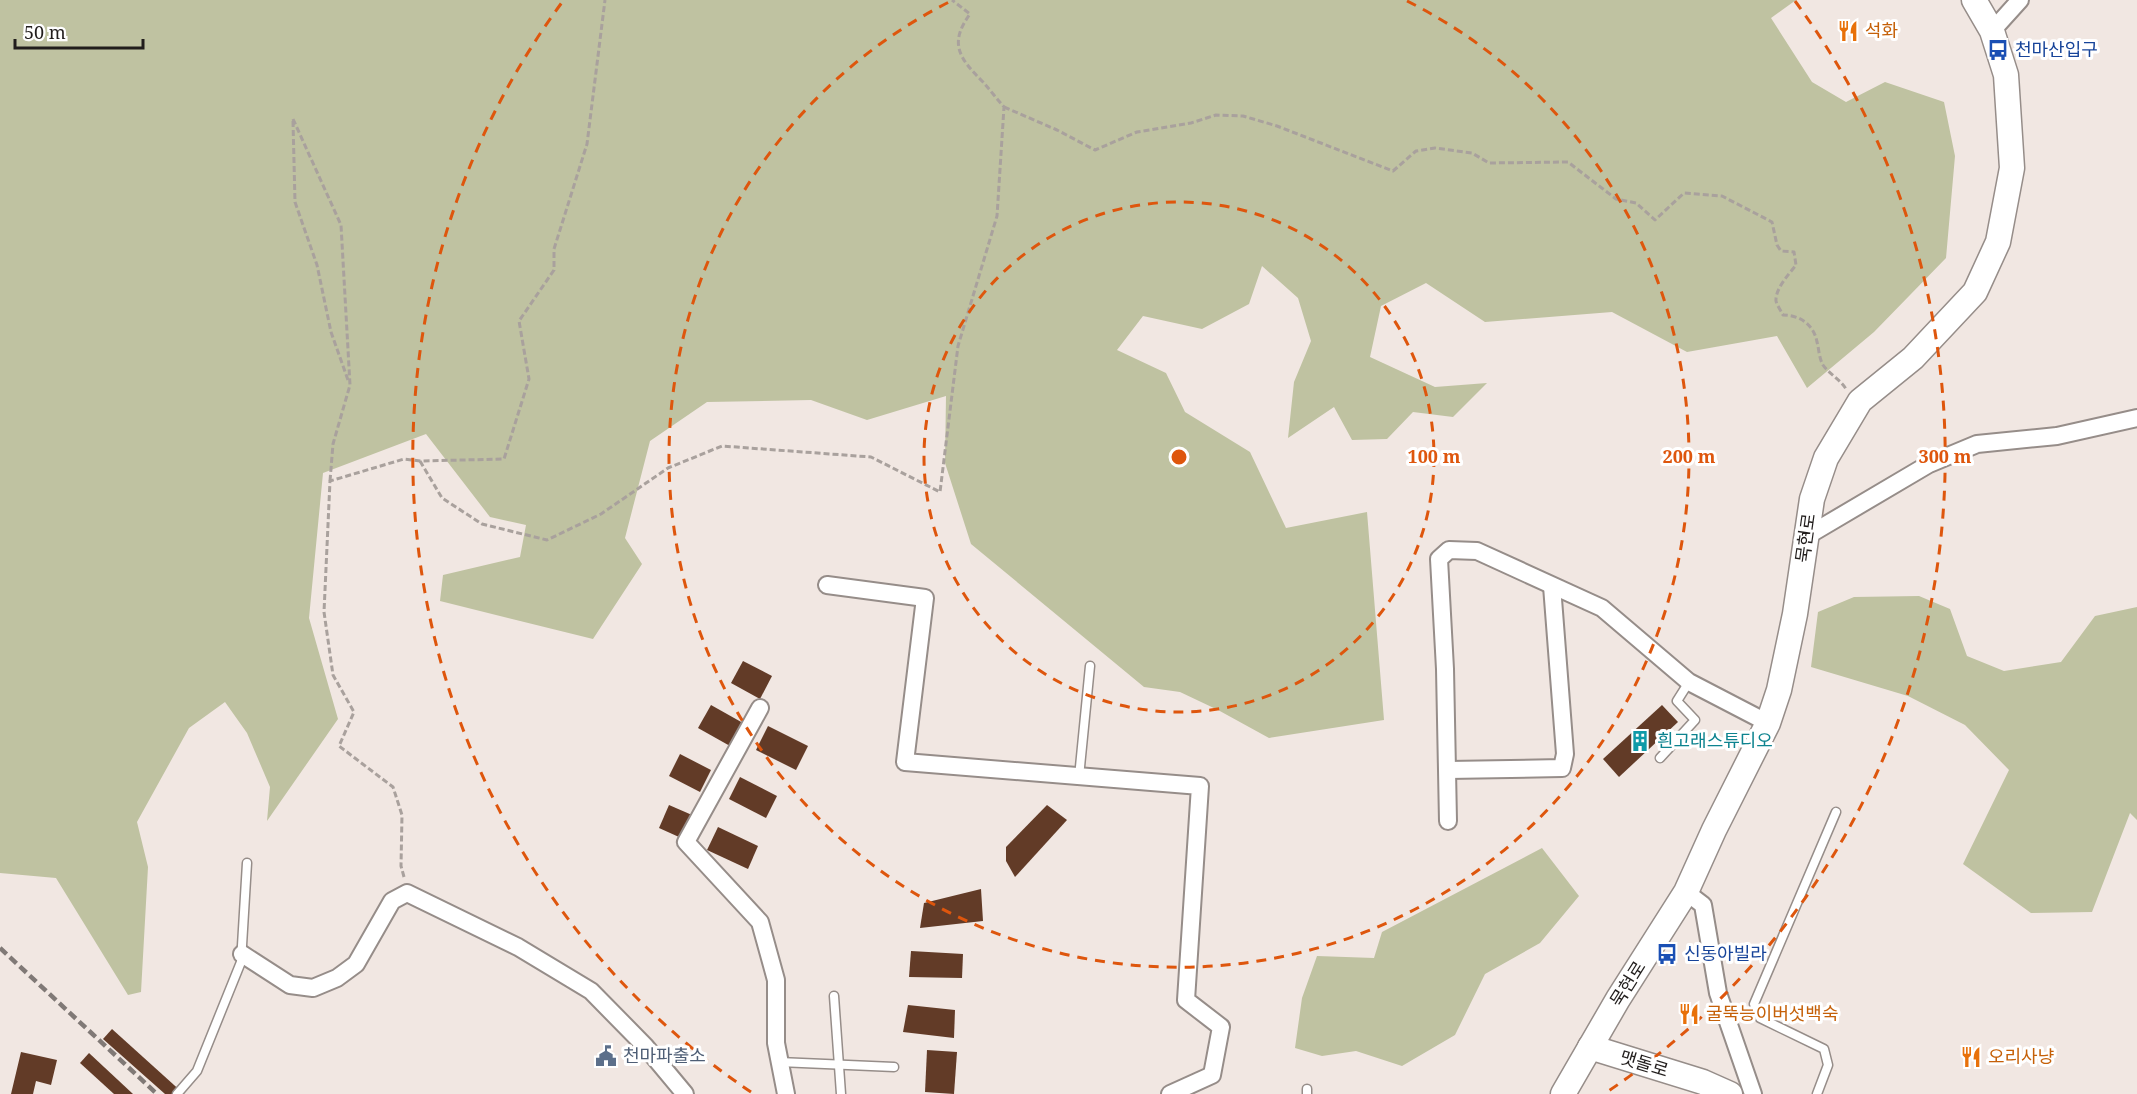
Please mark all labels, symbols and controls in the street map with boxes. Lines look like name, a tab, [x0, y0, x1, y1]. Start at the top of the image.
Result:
scale bar	[15, 12, 142, 50]
place label: 석화	[1865, 18, 1898, 42]
restaurant icon: 석화	[1836, 19, 1860, 43]
text: 50 m	[24, 20, 66, 44]
place label: 천마산입구	[2015, 37, 2098, 61]
bus stop icon: 천마산입구	[1986, 38, 2010, 62]
text: 100 m	[1408, 444, 1461, 468]
text: 200 m	[1663, 444, 1716, 468]
text: 300 m	[1919, 444, 1972, 468]
centre of rings	[1169, 447, 1189, 467]
street label: 묵현로	[1790, 512, 1820, 564]
place label: 흰고래스튜디오	[1657, 728, 1773, 752]
building icon: 흰고래스튜디오	[1628, 729, 1652, 753]
place label: 신동아빌라	[1684, 941, 1767, 965]
bus stop icon: 신동아빌라	[1655, 942, 1679, 966]
street label: 묵현로	[1604, 956, 1650, 1011]
place label: 굴뚝능이버섯백숙	[1706, 1001, 1838, 1025]
restaurant icon: 굴뚝능이버섯백숙	[1677, 1002, 1701, 1026]
place label: 천마파출소	[623, 1043, 706, 1067]
public building icon: 천마파출소	[594, 1044, 618, 1068]
street label: 맷돌로	[1617, 1044, 1672, 1082]
place label: 오리사냥	[1988, 1044, 2054, 1068]
restaurant icon: 오리사냥	[1959, 1045, 1983, 1069]

